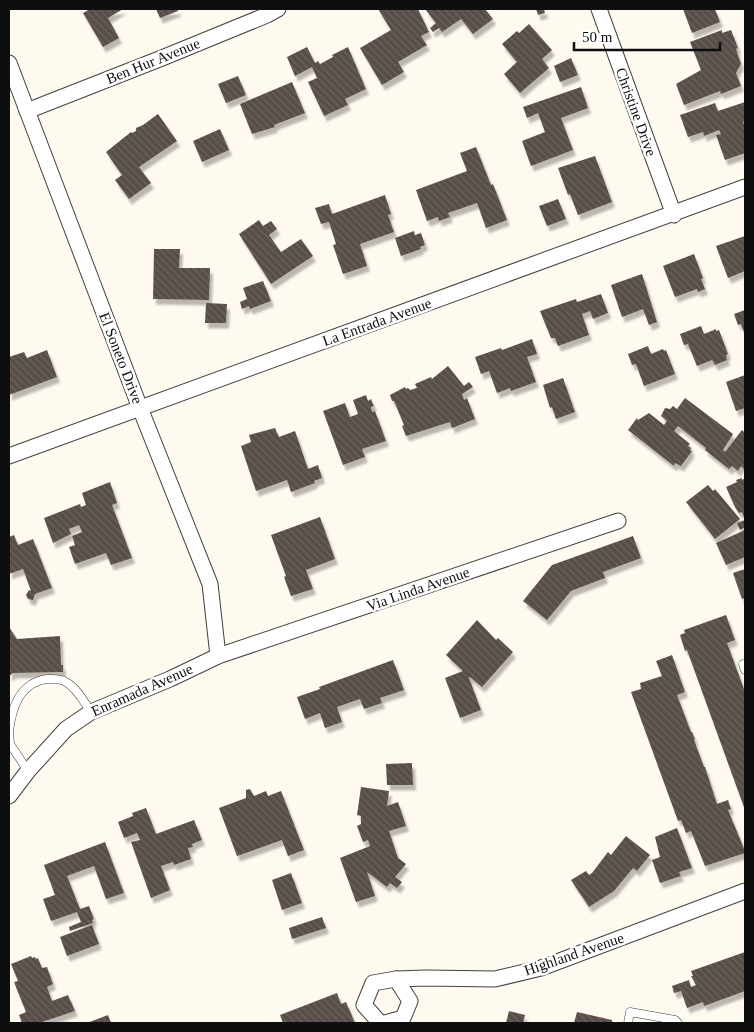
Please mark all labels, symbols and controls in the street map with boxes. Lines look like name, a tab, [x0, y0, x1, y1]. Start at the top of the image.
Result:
scale bar	[574, 20, 720, 52]
text: 50 m	[582, 29, 613, 45]
street label: Ben Hur Avenue	[104, 35, 203, 87]
street label: Christine Drive	[613, 66, 660, 159]
street label: La Entrada Avenue	[320, 295, 434, 349]
street label: El Soneto Drive	[96, 310, 146, 406]
street label: Via Linda Avenue	[364, 564, 472, 614]
street label: Enramada Avenue	[89, 660, 195, 720]
street label: Highland Avenue	[522, 929, 626, 979]

